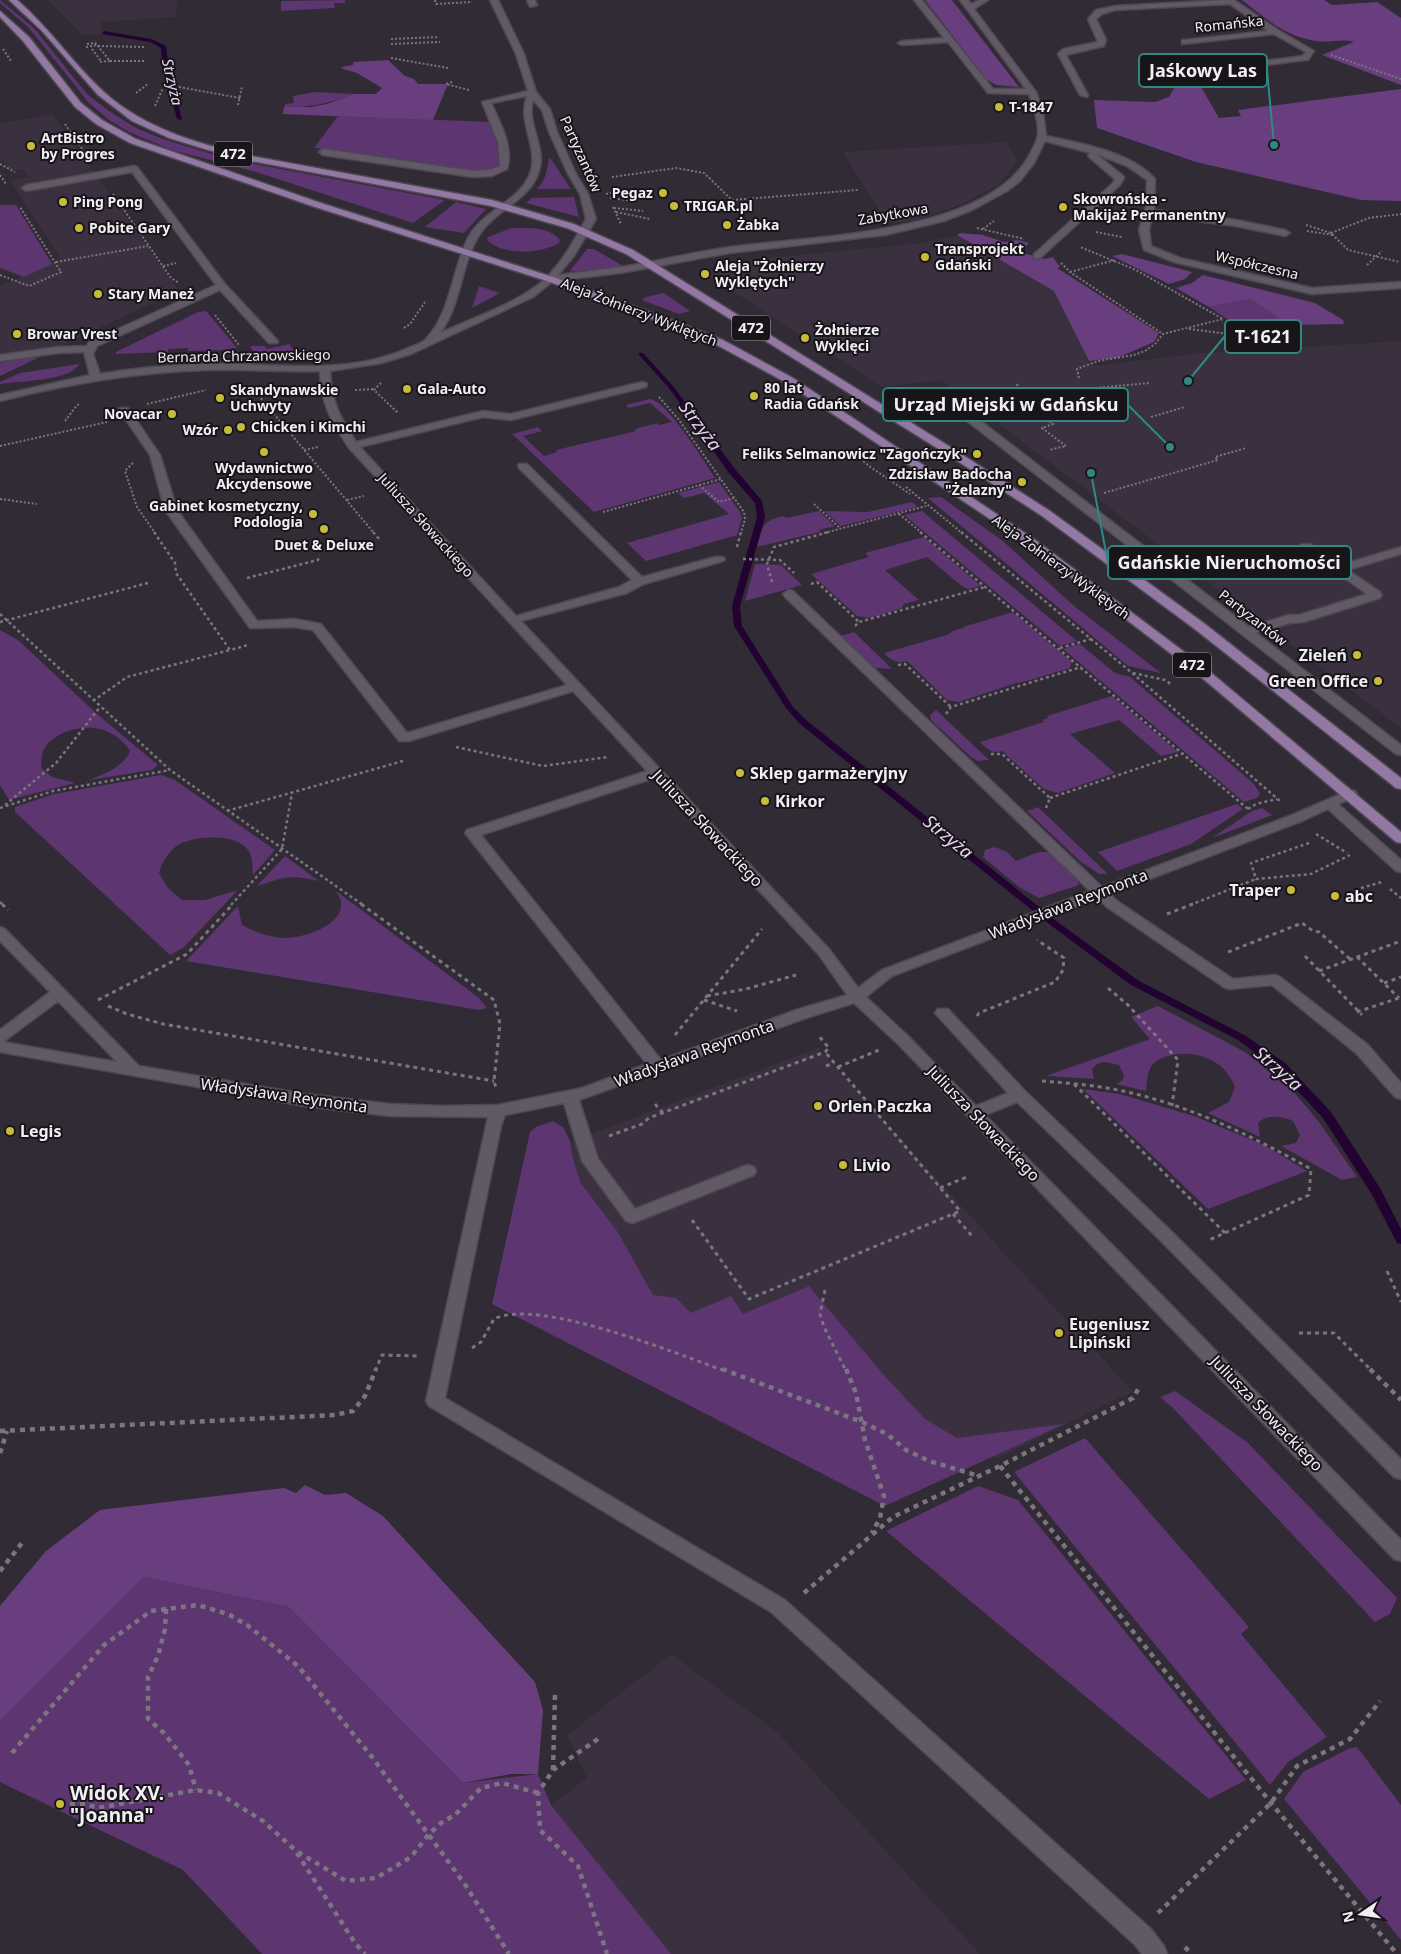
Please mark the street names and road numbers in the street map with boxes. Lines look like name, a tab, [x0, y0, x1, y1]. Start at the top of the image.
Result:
street label: Romańska	[1194, 10, 1264, 37]
street label: Partyzantów	[556, 113, 607, 195]
road number: 472	[214, 142, 252, 166]
street label: Zabytkowa	[856, 198, 929, 229]
street label: Współczesna	[1214, 246, 1301, 283]
street label: Aleja Żołnierzy Wyklętych	[558, 273, 720, 350]
road number: 472	[732, 316, 770, 340]
street label: Bernarda Chrzanowskiego	[157, 344, 331, 367]
street label: Juliusza Słowackiego	[373, 467, 478, 581]
street label: Aleja Żołnierzy Wyklętych	[989, 510, 1134, 623]
street label: Partyzantów	[1215, 585, 1291, 650]
road number: 472	[1173, 652, 1211, 678]
street label: Juliusza Słowackiego	[646, 763, 768, 892]
street label: Władysława Reymonta	[985, 864, 1151, 944]
street label: Władysława Reymonta	[611, 1014, 777, 1092]
street label: Juliusza Słowackiego	[921, 1059, 1045, 1186]
street label: Władysława Reymonta	[199, 1072, 369, 1118]
street label: Juliusza Słowackiego	[1204, 1349, 1328, 1476]

